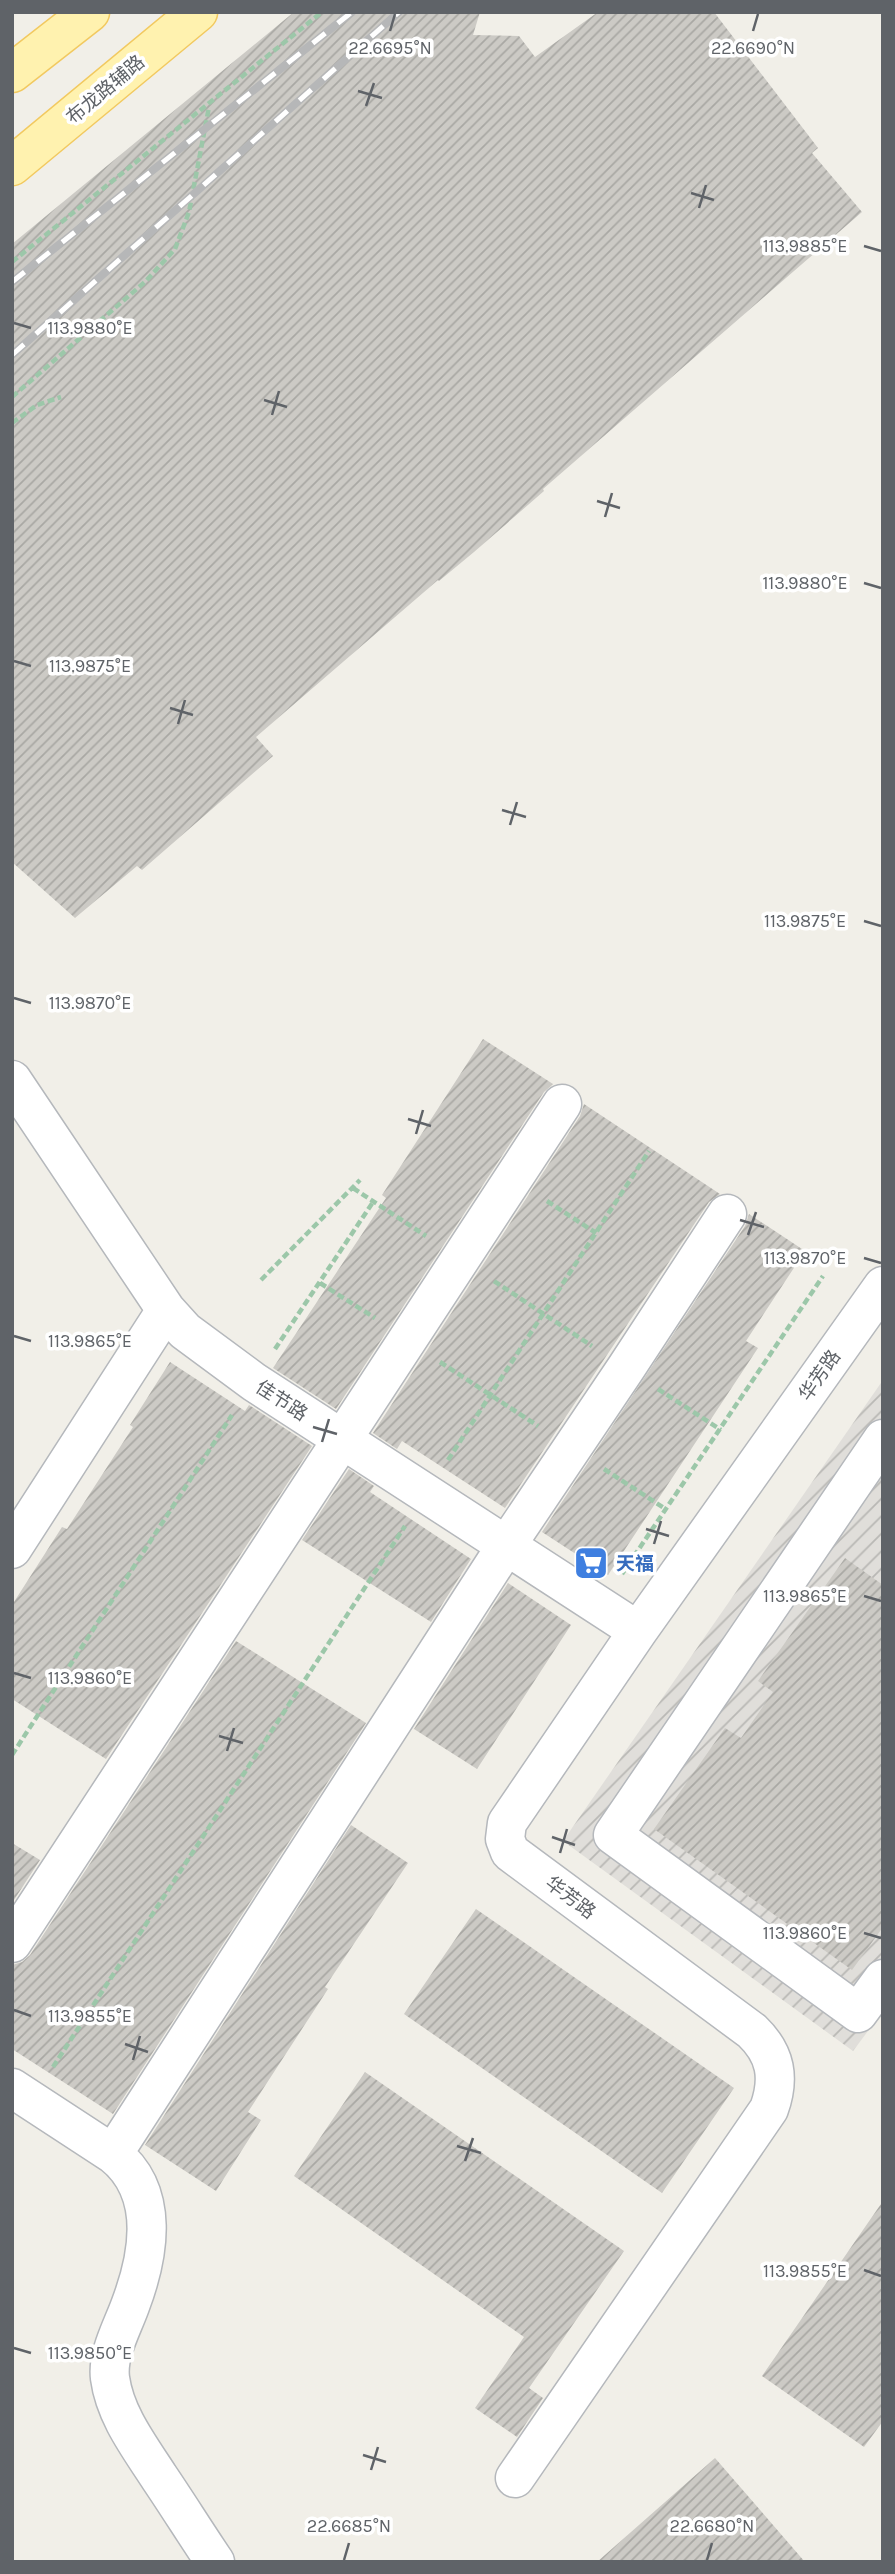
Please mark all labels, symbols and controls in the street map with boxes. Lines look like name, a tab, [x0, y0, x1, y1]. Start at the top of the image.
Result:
text: 22.6695°N	[348, 37, 432, 59]
text: 22.6690°N	[711, 37, 795, 59]
street label: 布龙路辅路	[62, 51, 149, 129]
text: 113.9885°E	[763, 235, 847, 257]
text: 113.9880°E	[47, 317, 133, 339]
text: 113.9880°E	[762, 572, 848, 594]
text: 113.9875°E	[49, 655, 131, 677]
text: 113.9875°E	[764, 910, 846, 932]
text: 113.9870°E	[49, 992, 131, 1014]
text: 113.9870°E	[764, 1247, 846, 1269]
text: 113.9865°E	[48, 1330, 132, 1352]
street label: 华芳路	[794, 1346, 845, 1405]
street label: 佳节路	[252, 1376, 311, 1426]
supermarket icon: 天福	[572, 1544, 610, 1582]
place label: 天福	[616, 1553, 654, 1575]
text: 113.9865°E	[763, 1585, 847, 1607]
text: 113.9860°E	[48, 1667, 132, 1689]
street label: 华芳路	[541, 1872, 600, 1924]
text: 113.9860°E	[763, 1922, 847, 1944]
text: 113.9855°E	[48, 2005, 132, 2027]
text: 113.9855°E	[763, 2260, 847, 2282]
text: 113.9850°E	[48, 2342, 132, 2364]
text: 22.6685°N	[307, 2515, 391, 2537]
text: 22.6680°N	[670, 2515, 754, 2537]

